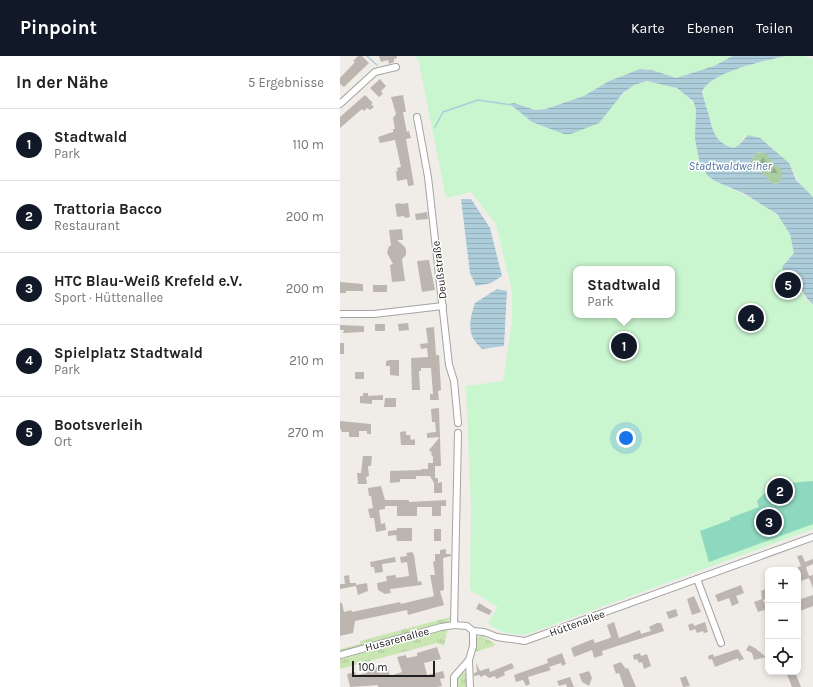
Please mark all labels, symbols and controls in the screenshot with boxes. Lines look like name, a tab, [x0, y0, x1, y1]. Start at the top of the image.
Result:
text: Pinpoint	[20, 17, 97, 39]
text: Karte	[631, 20, 665, 37]
text: Ebenen	[687, 20, 734, 37]
text: Teilen	[756, 20, 793, 37]
text: In der Nähe	[16, 72, 108, 92]
text: 5 Ergebnisse	[248, 75, 324, 90]
text: Stadtwald	[54, 128, 127, 146]
text: 1	[27, 137, 31, 152]
text: 110 m	[292, 137, 324, 152]
text: Park	[54, 146, 80, 161]
water label: Stadtwaldweiher	[688, 159, 772, 173]
text: Trattoria Bacco	[54, 200, 162, 218]
text: 2	[25, 209, 33, 224]
text: 200 m	[286, 209, 324, 224]
text: Restaurant	[54, 218, 120, 233]
street label: Deußstraße	[429, 240, 450, 300]
popup	[573, 266, 675, 318]
pin: 5	[775, 270, 801, 300]
text: HTC Blau-Weiß Krefeld e.V.	[54, 272, 242, 290]
text: Stadtwald	[587, 276, 661, 294]
text: 3	[25, 281, 33, 296]
text: 200 m	[286, 281, 324, 296]
text: Sport · Hüttenallee	[54, 290, 163, 305]
text: Park	[587, 294, 614, 309]
pin: 4	[738, 303, 764, 333]
pin: 1	[611, 331, 637, 361]
text: Spielplatz Stadtwald	[54, 344, 203, 362]
text: 4	[25, 353, 33, 368]
text: 210 m	[289, 353, 324, 368]
text: Park	[54, 362, 80, 377]
text: Bootsverleih	[54, 416, 143, 434]
text: 5	[25, 425, 33, 440]
text: 270 m	[287, 425, 324, 440]
your location	[616, 428, 636, 448]
text: Ort	[54, 434, 72, 449]
pin: 2	[767, 476, 793, 506]
pin: 3	[756, 507, 782, 537]
map controls	[765, 567, 801, 675]
button: +	[765, 567, 801, 603]
button: −	[765, 603, 801, 639]
street label: Hüttenallee	[548, 607, 607, 640]
street label: Husarenallee	[364, 625, 431, 654]
button: locate	[765, 639, 801, 675]
scale bar	[352, 659, 435, 678]
text: 100 m	[358, 661, 388, 674]

